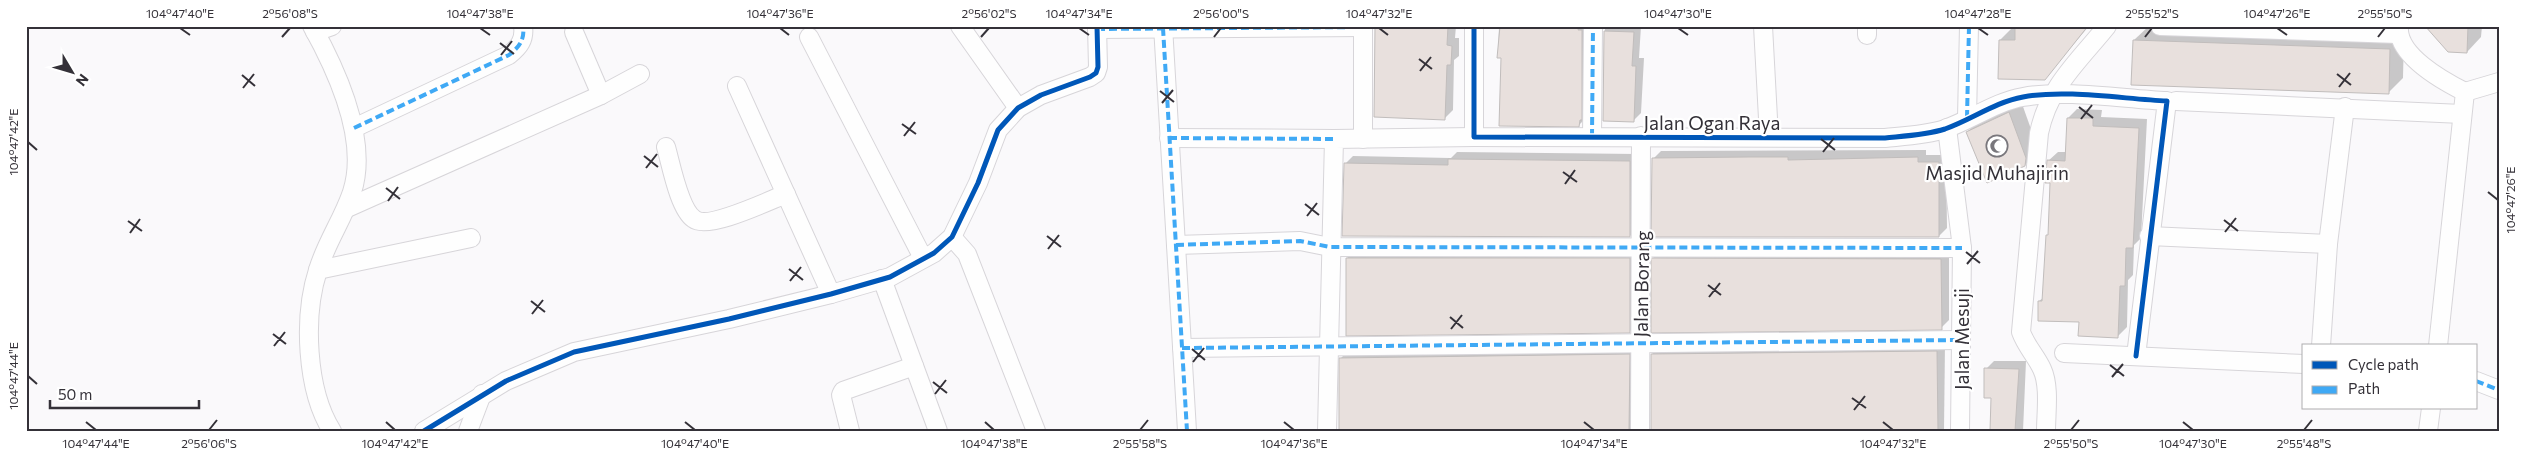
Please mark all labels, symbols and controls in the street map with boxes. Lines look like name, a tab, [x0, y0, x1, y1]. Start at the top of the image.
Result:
text: 104°47'40"E	[146, 6, 214, 20]
text: 2°56'08"S	[262, 6, 318, 20]
text: 104°47'38"E	[446, 6, 514, 20]
text: 104°47'36"E	[746, 6, 814, 20]
text: 2°56'02"S	[962, 6, 1016, 20]
text: 104°47'34"E	[1045, 6, 1113, 20]
text: 2°56'00"S	[1193, 6, 1249, 20]
text: 104°47'32"E	[1346, 6, 1412, 20]
text: 104°47'30"E	[1644, 6, 1712, 20]
text: 104°47'28"E	[1945, 6, 2012, 20]
text: 2°55'52"S	[2125, 6, 2179, 20]
text: 104°47'26"E	[2244, 6, 2311, 20]
text: 2°55'50"S	[2358, 6, 2412, 20]
north arrow	[48, 48, 98, 98]
text: N	[73, 71, 93, 90]
text: 104°47'42"E	[6, 109, 20, 175]
street label: Jalan Ogan Raya	[1644, 111, 1780, 134]
mosque icon: Masjid Muhajirin	[1985, 134, 2009, 158]
place label: Masjid Muhajirin	[1925, 161, 2069, 184]
text: 104°47'26"E	[2503, 167, 2517, 234]
street label: Jalan Borang	[1629, 230, 1653, 338]
street label: Jalan Mesuji	[1950, 288, 1973, 390]
text: 104°47'44"E	[6, 342, 20, 410]
legend	[2302, 344, 2478, 410]
text: Cycle path	[2348, 355, 2419, 373]
scale bar	[50, 377, 199, 409]
text: Path	[2348, 379, 2380, 397]
text: 50 m	[58, 385, 92, 403]
text: 104°47'44"E	[62, 436, 130, 450]
text: 2°56'06"S	[181, 436, 237, 450]
text: 104°47'42"E	[362, 436, 428, 450]
text: 104°47'40"E	[661, 436, 729, 450]
text: 104°47'38"E	[960, 436, 1028, 450]
text: 2°55'58"S	[1113, 436, 1167, 450]
text: 104°47'36"E	[1260, 436, 1328, 450]
text: 104°47'34"E	[1560, 436, 1628, 450]
text: 104°47'32"E	[1860, 436, 1926, 450]
text: 2°55'50"S	[2044, 436, 2098, 450]
text: 104°47'30"E	[2159, 436, 2227, 450]
text: 2°55'48"S	[2277, 436, 2331, 450]

